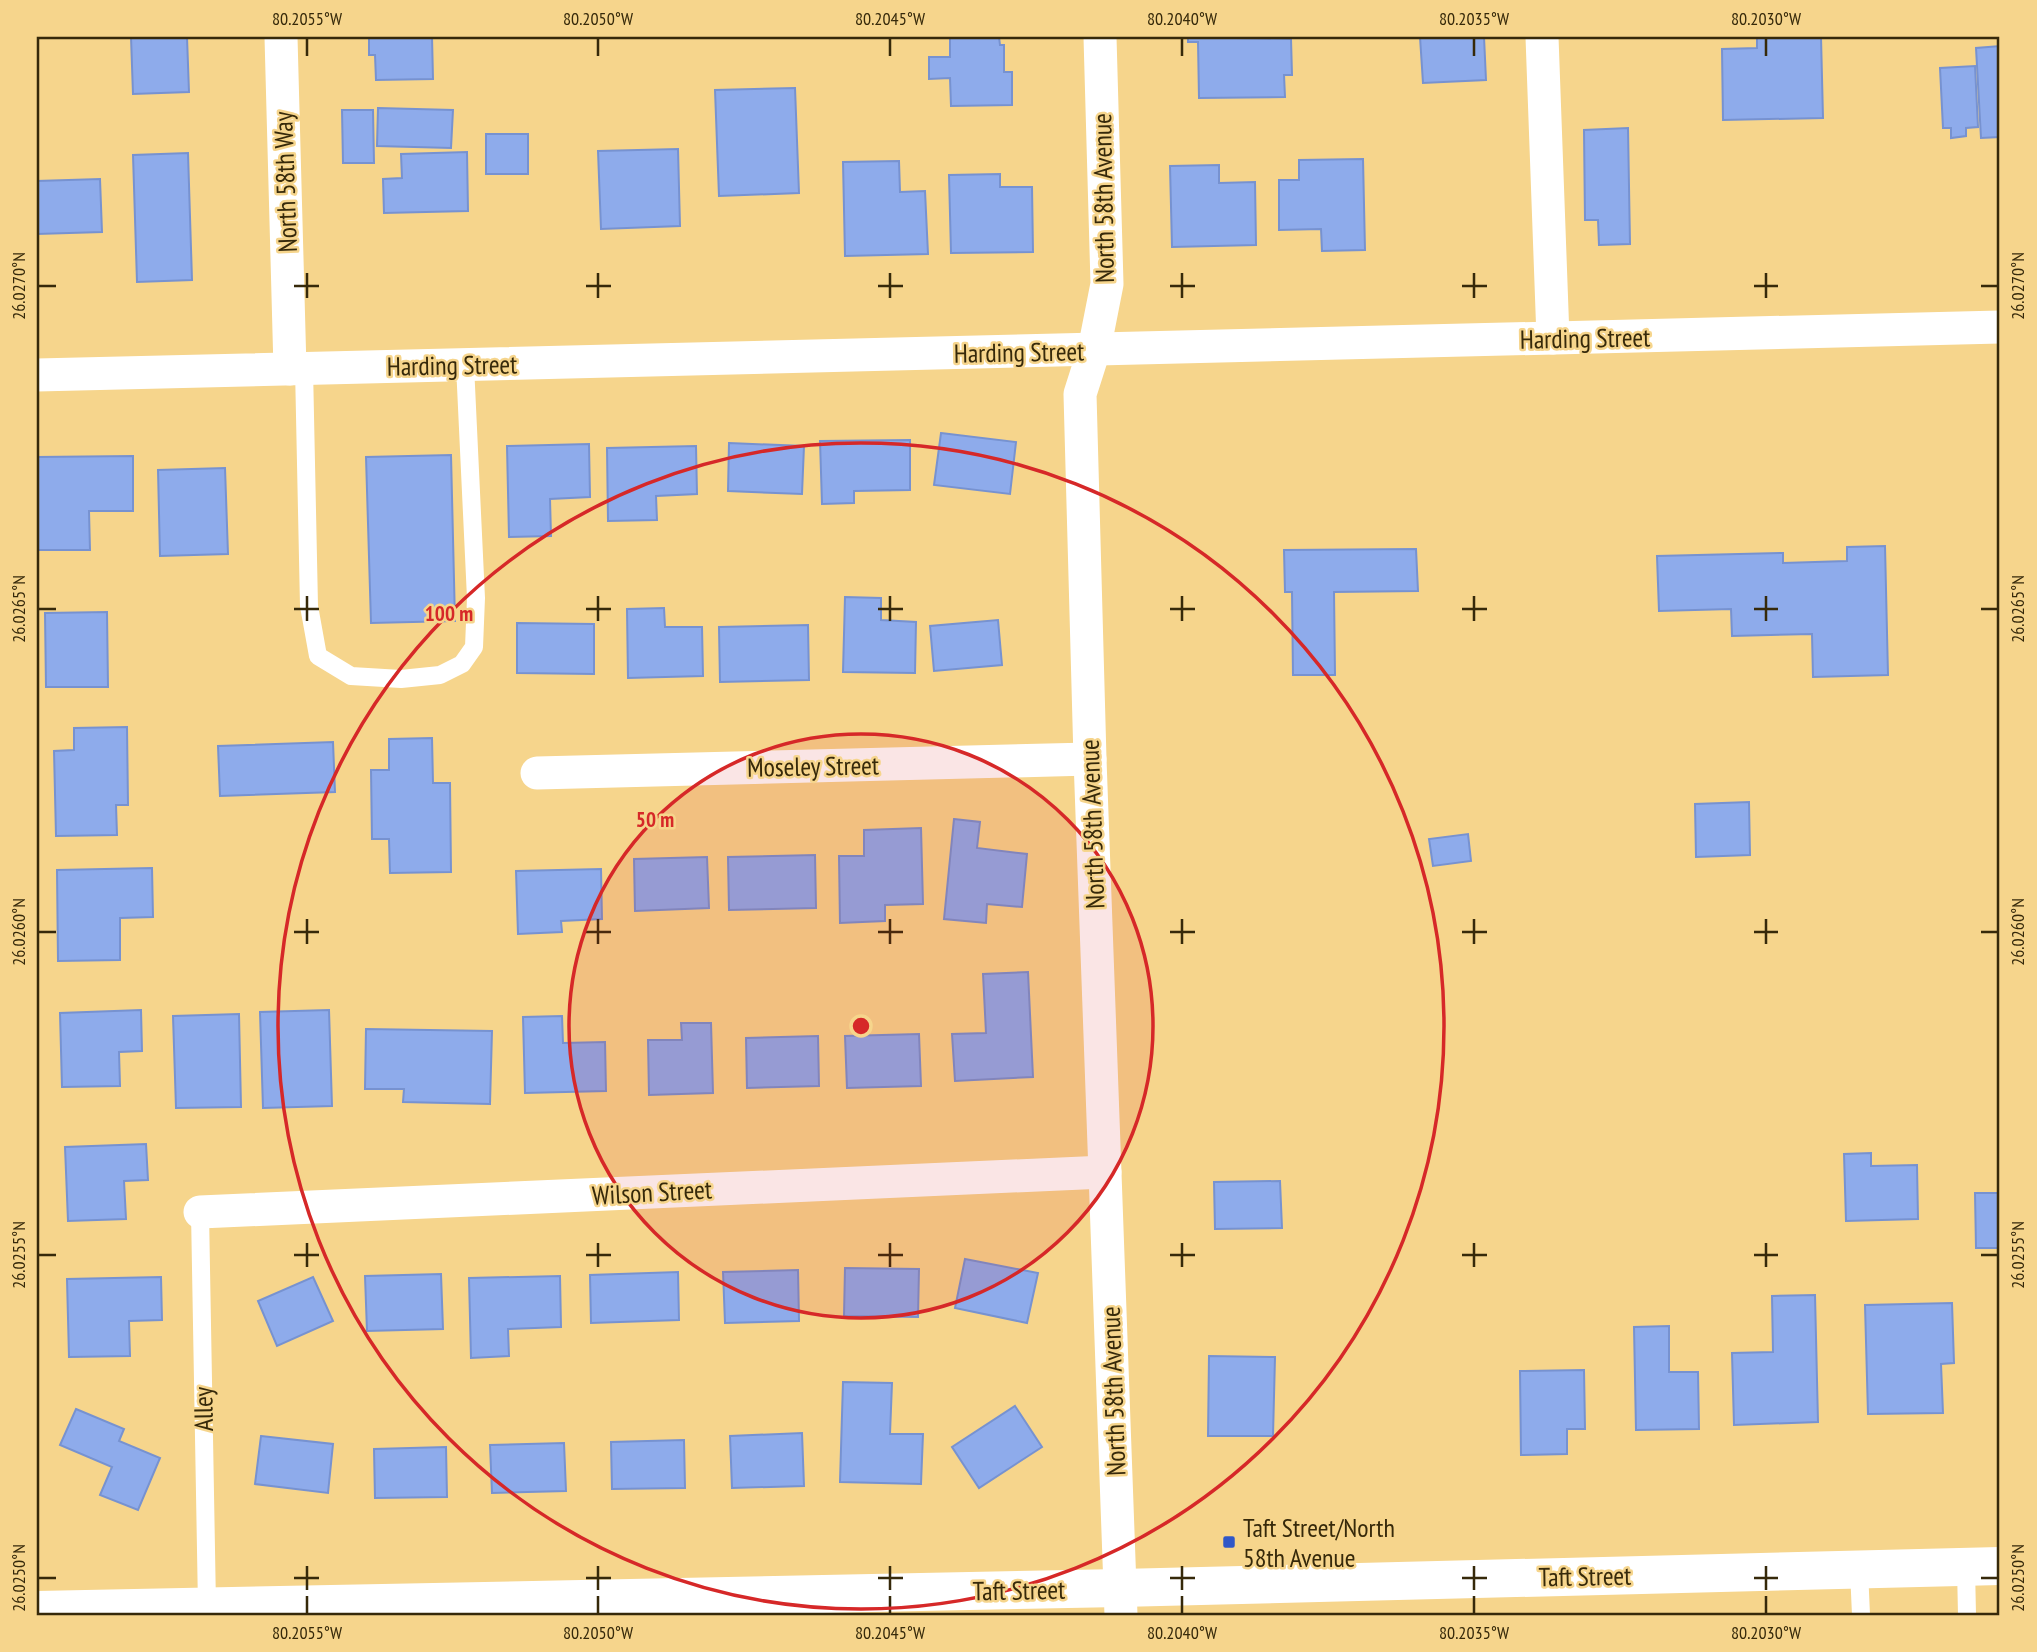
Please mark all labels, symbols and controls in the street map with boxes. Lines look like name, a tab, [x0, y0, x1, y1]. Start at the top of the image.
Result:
text: 80.2055°W	[272, 7, 342, 30]
text: 80.2050°W	[563, 7, 633, 30]
text: 80.2045°W	[855, 7, 925, 30]
text: 80.2040°W	[1147, 7, 1217, 30]
text: 80.2035°W	[1439, 7, 1509, 30]
text: 80.2030°W	[1731, 7, 1801, 30]
street label: North 58th Way	[266, 111, 304, 253]
street label: North 58th Avenue	[1085, 113, 1121, 283]
text: 26.0270°N	[7, 252, 30, 320]
text: 26.0270°N	[2006, 252, 2029, 320]
street label: Harding Street	[1520, 320, 1650, 356]
street label: Harding Street	[954, 334, 1084, 370]
street label: Harding Street	[387, 347, 517, 383]
text: 26.0265°N	[7, 575, 30, 643]
text: 26.0265°N	[2006, 575, 2029, 643]
text: 100 m	[425, 600, 473, 627]
street label: North 58th Avenue	[1073, 739, 1111, 909]
street label: Moseley Street	[747, 748, 879, 784]
text: 50 m	[636, 806, 674, 833]
text: 26.0260°N	[7, 898, 30, 966]
text: 26.0260°N	[2006, 898, 2029, 966]
centre of rings	[849, 1014, 873, 1038]
street label: Wilson Street	[591, 1172, 713, 1212]
text: 26.0255°N	[7, 1221, 30, 1289]
text: 26.0255°N	[2006, 1221, 2029, 1289]
street label: North 58th Avenue	[1094, 1306, 1132, 1476]
street label: Alley	[186, 1386, 220, 1432]
place label: Taft Street/North 58th Avenue	[1243, 1511, 1395, 1574]
marker: Taft Street/North 58th Avenue	[1221, 1534, 1237, 1550]
text: 26.0250°N	[7, 1544, 30, 1612]
text: 26.0250°N	[2006, 1544, 2029, 1612]
street label: Taft Street	[1538, 1559, 1632, 1593]
street label: Taft Street	[972, 1573, 1066, 1607]
text: 80.2055°W	[272, 1621, 342, 1644]
text: 80.2050°W	[563, 1621, 633, 1644]
text: 80.2045°W	[855, 1621, 925, 1644]
text: 80.2040°W	[1147, 1621, 1217, 1644]
text: 80.2035°W	[1439, 1621, 1509, 1644]
text: 80.2030°W	[1731, 1621, 1801, 1644]

